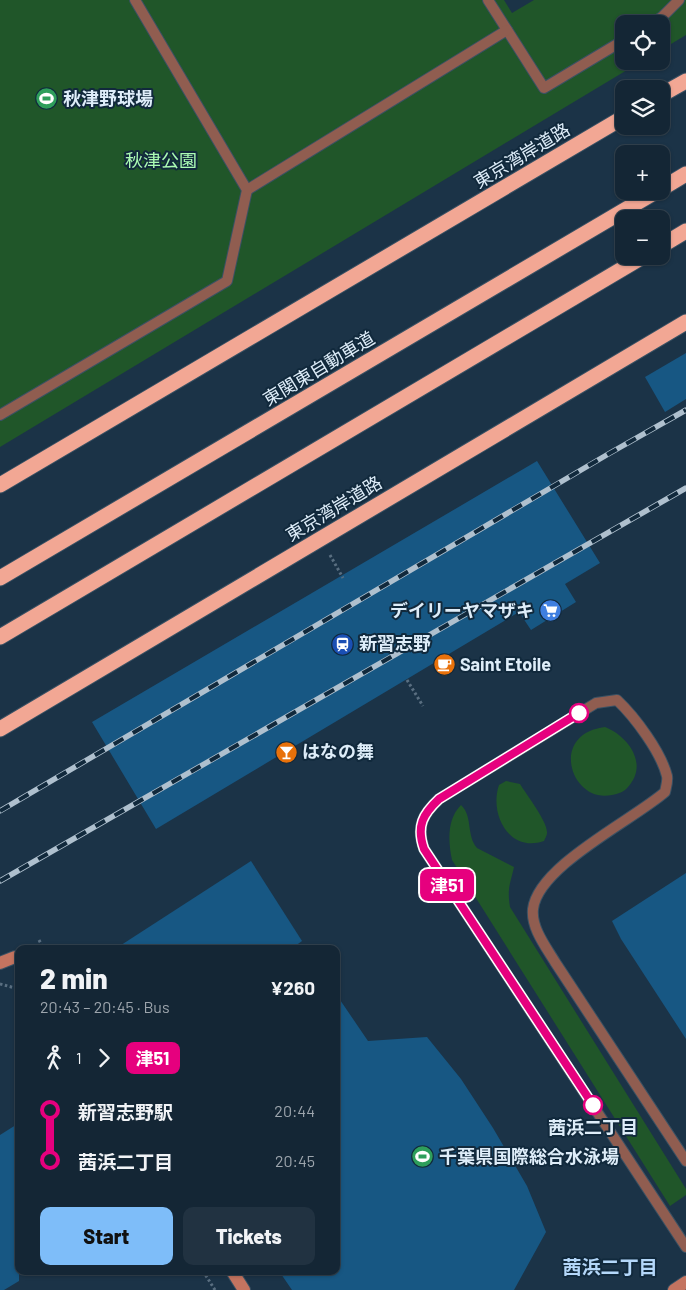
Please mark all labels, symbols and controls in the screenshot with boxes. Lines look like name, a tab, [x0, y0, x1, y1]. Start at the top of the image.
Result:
map controls	[615, 15, 670, 265]
button: locate	[615, 15, 670, 70]
button: layers	[615, 80, 670, 135]
sports icon: 秋津野球場	[35, 87, 59, 111]
place label: 秋津野球場	[63, 87, 153, 109]
street label: 東京湾岸道路	[470, 118, 573, 192]
button: +	[615, 145, 670, 200]
park label: 秋津公園	[125, 149, 197, 171]
button: −	[615, 210, 670, 265]
street label: 東関東自動車道	[259, 326, 378, 410]
street label: 東京湾岸道路	[282, 471, 385, 545]
place label: デイリーヤマザキ	[390, 599, 534, 621]
supermarket icon: デイリーヤマザキ	[538, 599, 562, 623]
station icon: 新習志野	[331, 632, 355, 656]
place label: 新習志野	[359, 632, 431, 654]
cafe icon: Saint Etoile	[432, 653, 456, 677]
place label: Saint Etoile	[460, 653, 551, 675]
unlabelled marker	[569, 703, 589, 723]
bar icon: はなの舞	[274, 740, 298, 764]
place label: はなの舞	[302, 740, 374, 762]
line badge: 津51	[418, 869, 476, 901]
text: 津51	[430, 874, 464, 896]
text: 2 min	[40, 961, 108, 995]
text: ¥260	[270, 976, 315, 999]
text: 20:43 – 20:45 · Bus	[40, 997, 170, 1016]
icon: walk	[40, 1044, 68, 1072]
icon: forward	[90, 1044, 118, 1072]
text: 津51	[136, 1047, 170, 1069]
text: 1	[76, 1048, 82, 1067]
marker: 茜浜二丁目	[583, 1095, 603, 1115]
text: 新習志野駅	[78, 1100, 173, 1123]
text: 20:44	[274, 1101, 315, 1120]
place label: 茜浜二丁目	[548, 1116, 638, 1138]
sports icon: 千葉県国際総合水泳場	[411, 1145, 435, 1169]
place label: 千葉県国際総合水泳場	[439, 1145, 619, 1167]
text: 茜浜二丁目	[78, 1150, 173, 1173]
text: 20:45	[275, 1151, 315, 1170]
button: Start	[40, 1207, 173, 1265]
button: Tickets	[183, 1207, 315, 1265]
district label: 茜浜二丁目	[562, 1255, 658, 1278]

